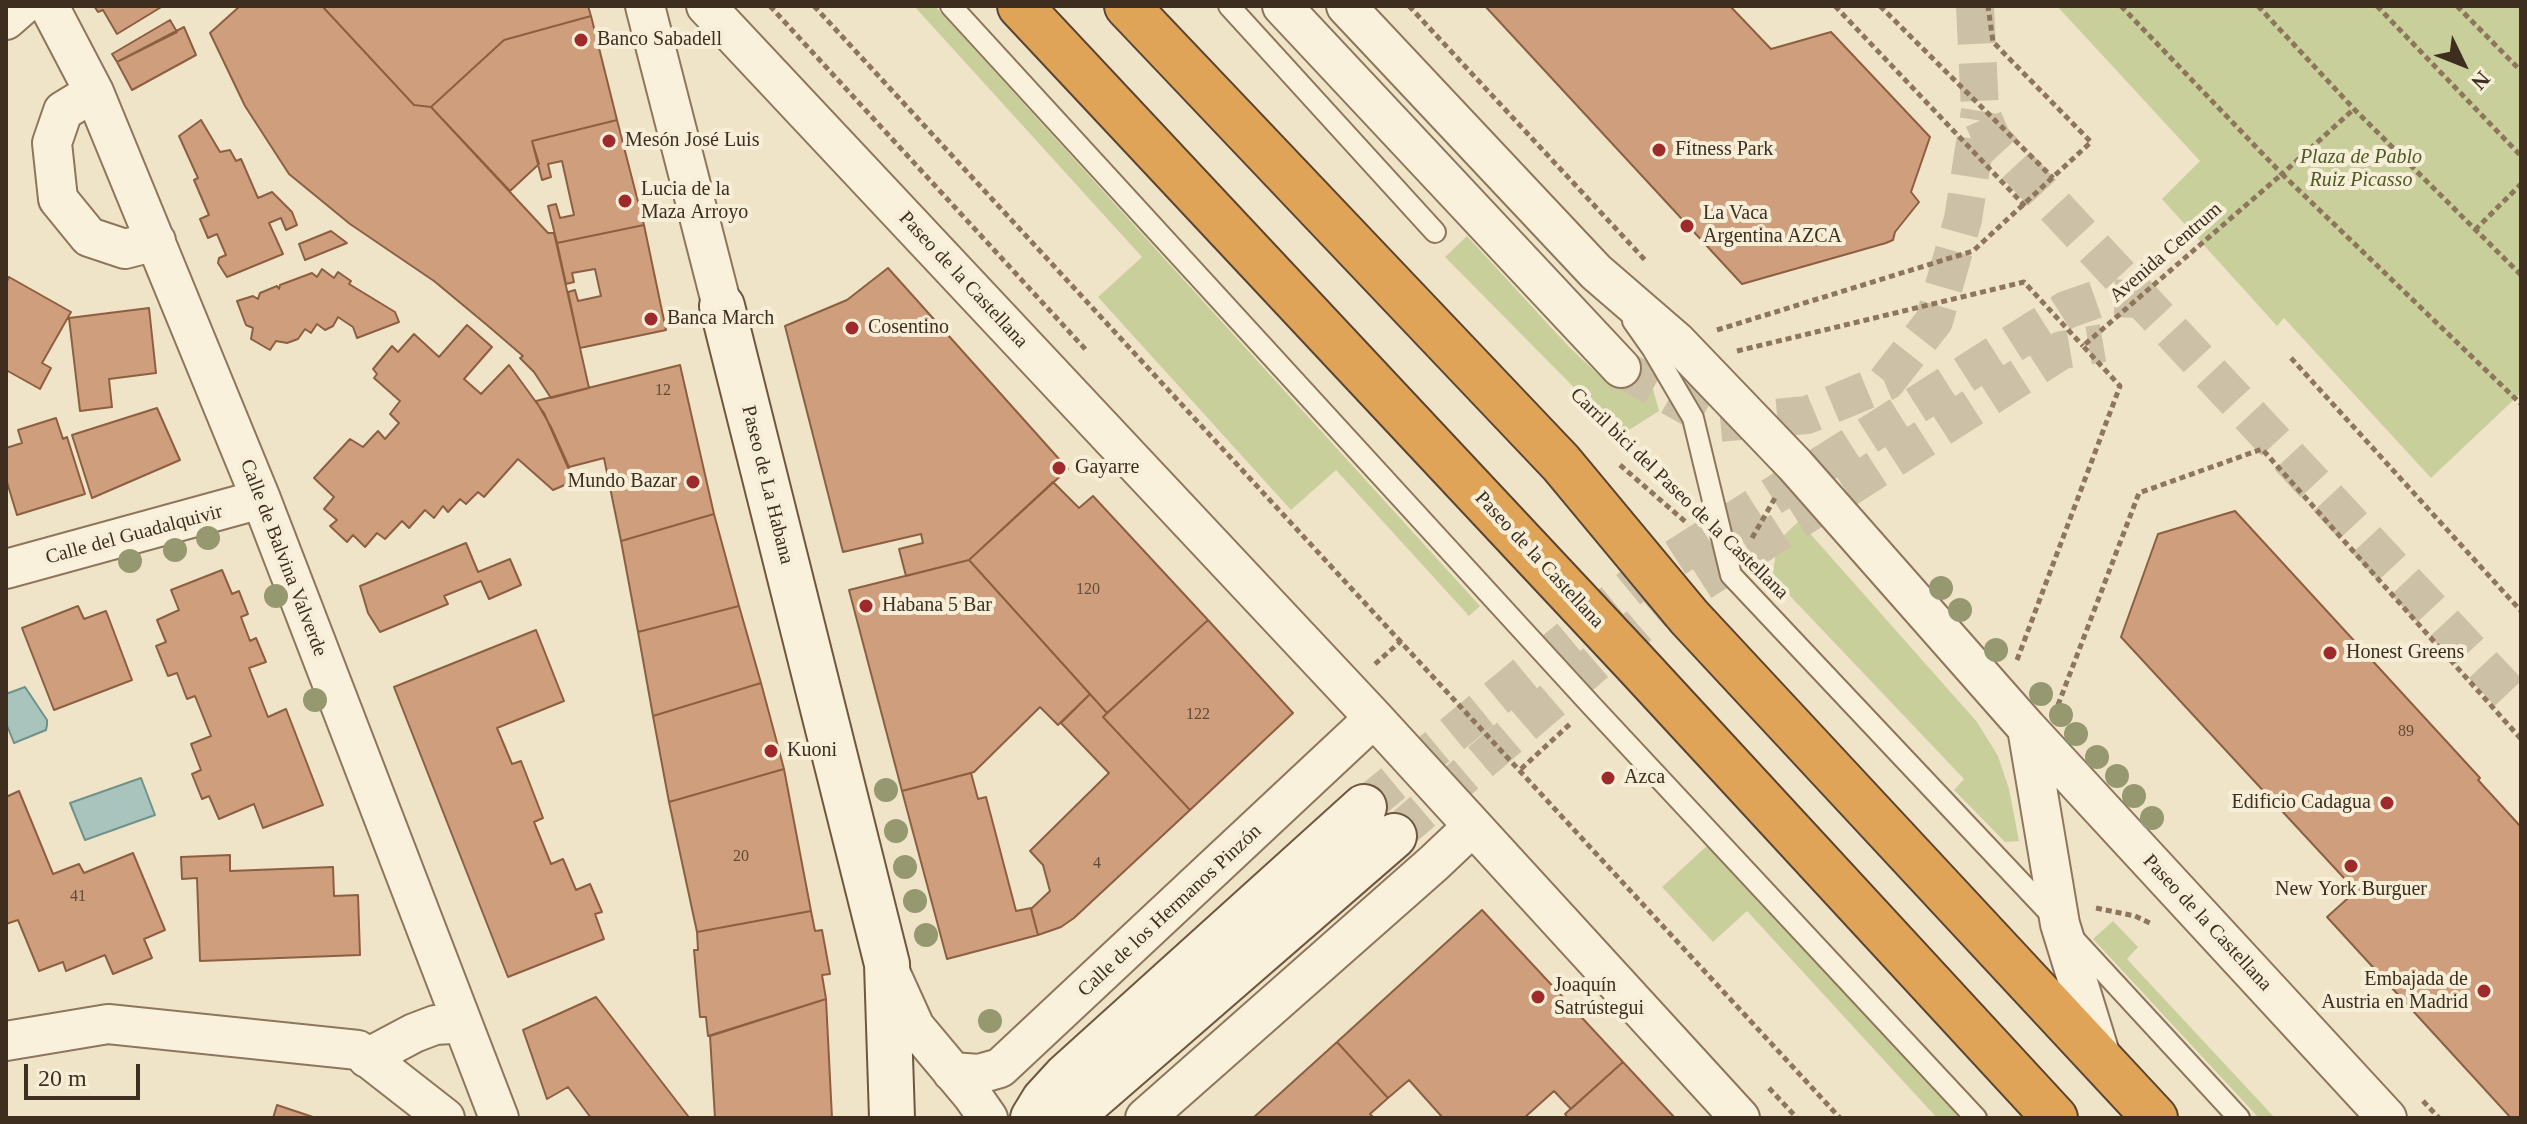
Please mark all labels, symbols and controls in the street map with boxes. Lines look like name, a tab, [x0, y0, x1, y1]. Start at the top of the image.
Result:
north arrow	[2423, 24, 2503, 104]
place label: Banco Sabadell	[597, 28, 722, 52]
marker: Banco Sabadell	[572, 31, 590, 49]
text: N	[2466, 66, 2495, 95]
place label: Mesón José Luis	[625, 129, 759, 153]
marker: Mesón José Luis	[600, 132, 618, 150]
place label: Fitness Park	[1675, 138, 1773, 162]
marker: Fitness Park	[1650, 141, 1668, 159]
park label: Plaza de Pablo Ruiz Picasso	[2300, 146, 2422, 193]
place label: Lucia de la Maza Arroyo	[641, 178, 748, 225]
marker: Lucia de la Maza Arroyo	[616, 192, 634, 210]
street label: Avenida Centrum	[2105, 198, 2227, 308]
place label: La Vaca Argentina AZCA	[1703, 202, 1842, 249]
street label: Paseo de la Castellana	[893, 207, 1033, 353]
marker: La Vaca Argentina AZCA	[1678, 217, 1696, 235]
place label: Banca March	[667, 307, 774, 331]
marker: Banca March	[642, 310, 660, 328]
place label: Cosentino	[868, 316, 949, 340]
marker: Cosentino	[843, 319, 861, 337]
house number: 12	[655, 381, 671, 401]
street label: Carril bici del Paseo de la Castellana	[1565, 383, 1793, 605]
street label: Paseo de La Habana	[736, 403, 798, 567]
street label: Calle de Balvina Valverde	[234, 456, 332, 660]
place label: Gayarre	[1075, 456, 1139, 480]
marker: Gayarre	[1050, 459, 1068, 477]
place label: Mundo Bazar	[568, 470, 677, 494]
marker: Mundo Bazar	[684, 473, 702, 491]
street label: Paseo de la Castellana	[1469, 487, 1609, 633]
street label: Calle del Guadalquivir	[43, 500, 225, 570]
house number: 120	[1076, 580, 1100, 600]
place label: Habana 5 Bar	[882, 594, 992, 618]
marker: Habana 5 Bar	[857, 597, 875, 615]
place label: Honest Greens	[2346, 641, 2464, 665]
marker: Honest Greens	[2321, 644, 2339, 662]
house number: 122	[1186, 705, 1210, 725]
house number: 89	[2398, 722, 2414, 742]
place label: Kuoni	[787, 739, 837, 763]
marker: Kuoni	[762, 742, 780, 760]
place label: Azca	[1624, 766, 1665, 790]
marker: Azca	[1599, 769, 1617, 787]
place label: Edificio Cadagua	[2232, 791, 2371, 815]
marker: Edificio Cadagua	[2378, 794, 2396, 812]
street label: Calle de los Hermanos Pinzón	[1073, 820, 1267, 1002]
house number: 20	[733, 847, 749, 867]
street label: Paseo de la Castellana	[2137, 850, 2277, 996]
house number: 4	[1093, 854, 1101, 874]
marker: New York Burguer	[2342, 857, 2360, 875]
place label: New York Burguer	[2275, 878, 2427, 902]
house number: 41	[70, 887, 86, 907]
place label: Embajada de Austria en Madrid	[2321, 968, 2468, 1015]
place label: Joaquín Satrústegui	[1554, 974, 1644, 1021]
marker: Embajada de Austria en Madrid	[2475, 982, 2493, 1000]
marker: Joaquín Satrústegui	[1529, 988, 1547, 1006]
scale bar	[28, 1048, 144, 1098]
text: 20 m	[38, 1065, 87, 1091]

